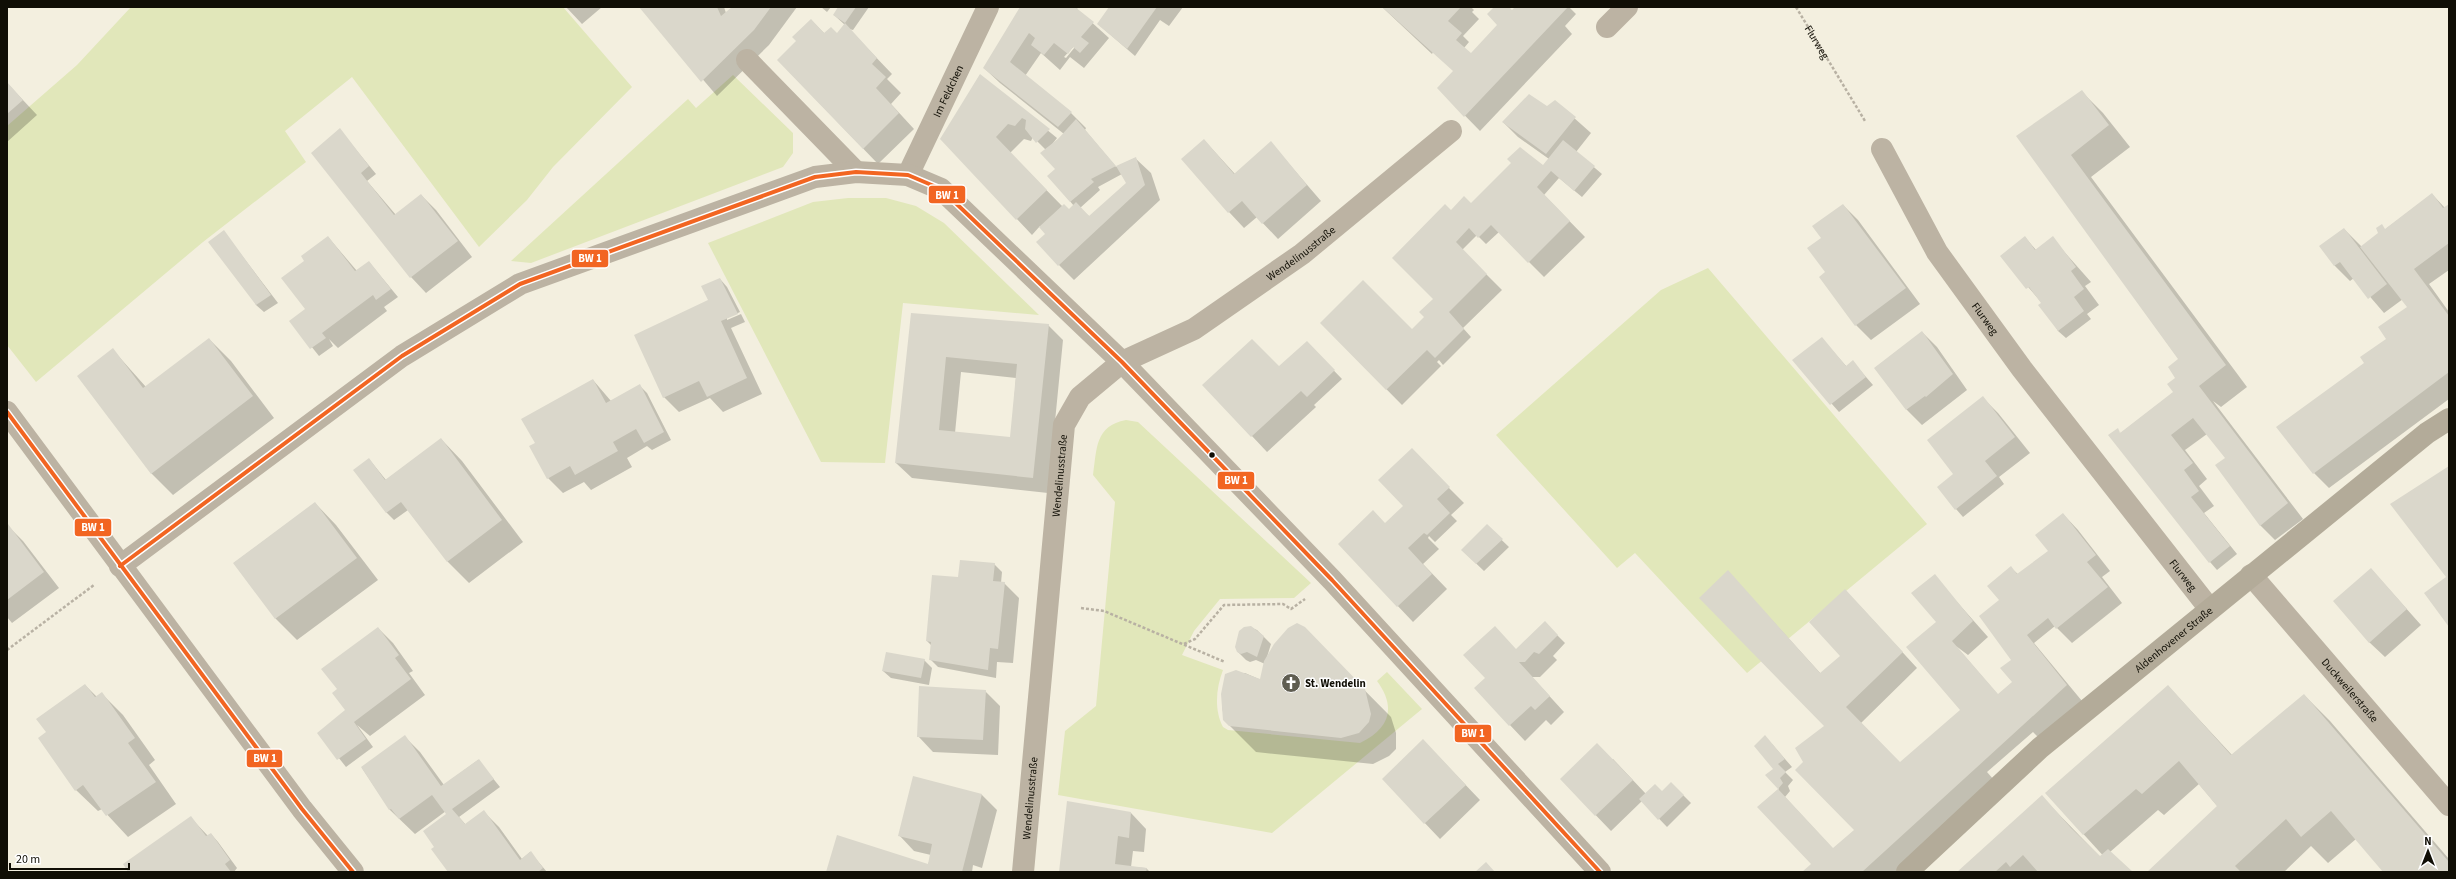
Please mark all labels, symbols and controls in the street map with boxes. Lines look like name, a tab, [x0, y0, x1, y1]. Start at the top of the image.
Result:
street label: Flurweg	[1801, 23, 1833, 62]
street label: Im Feldchen	[930, 63, 967, 120]
line badge: BW 1	[928, 185, 966, 204]
text: BW 1	[935, 188, 959, 203]
street label: Wendelinusstraße	[1264, 222, 1339, 284]
line badge: BW 1	[571, 249, 609, 268]
text: BW 1	[578, 251, 602, 266]
street label: Flurweg	[1968, 299, 2002, 339]
street label: Wendelinusstraße	[1049, 433, 1071, 518]
unlabelled marker	[1207, 450, 1217, 460]
line badge: BW 1	[1217, 471, 1255, 490]
text: BW 1	[1224, 473, 1248, 488]
line badge: BW 1	[74, 518, 112, 537]
text: BW 1	[81, 520, 105, 535]
street label: Flurweg	[2165, 556, 2200, 595]
street label: Aldenhovener Straße	[2132, 603, 2216, 676]
street label: Duckweilerstraße	[2318, 655, 2382, 726]
church icon: St. Wendelin	[1280, 672, 1302, 694]
place label: St. Wendelin	[1305, 676, 1366, 691]
line badge: BW 1	[1454, 724, 1492, 743]
text: BW 1	[1461, 726, 1485, 741]
line badge: BW 1	[246, 749, 283, 768]
text: BW 1	[253, 751, 277, 766]
street label: Wendelinusstraße	[1019, 756, 1042, 840]
north arrow	[2408, 831, 2448, 871]
text: N	[2424, 834, 2432, 849]
scale bar	[10, 845, 129, 871]
text: 20 m	[16, 851, 40, 868]

